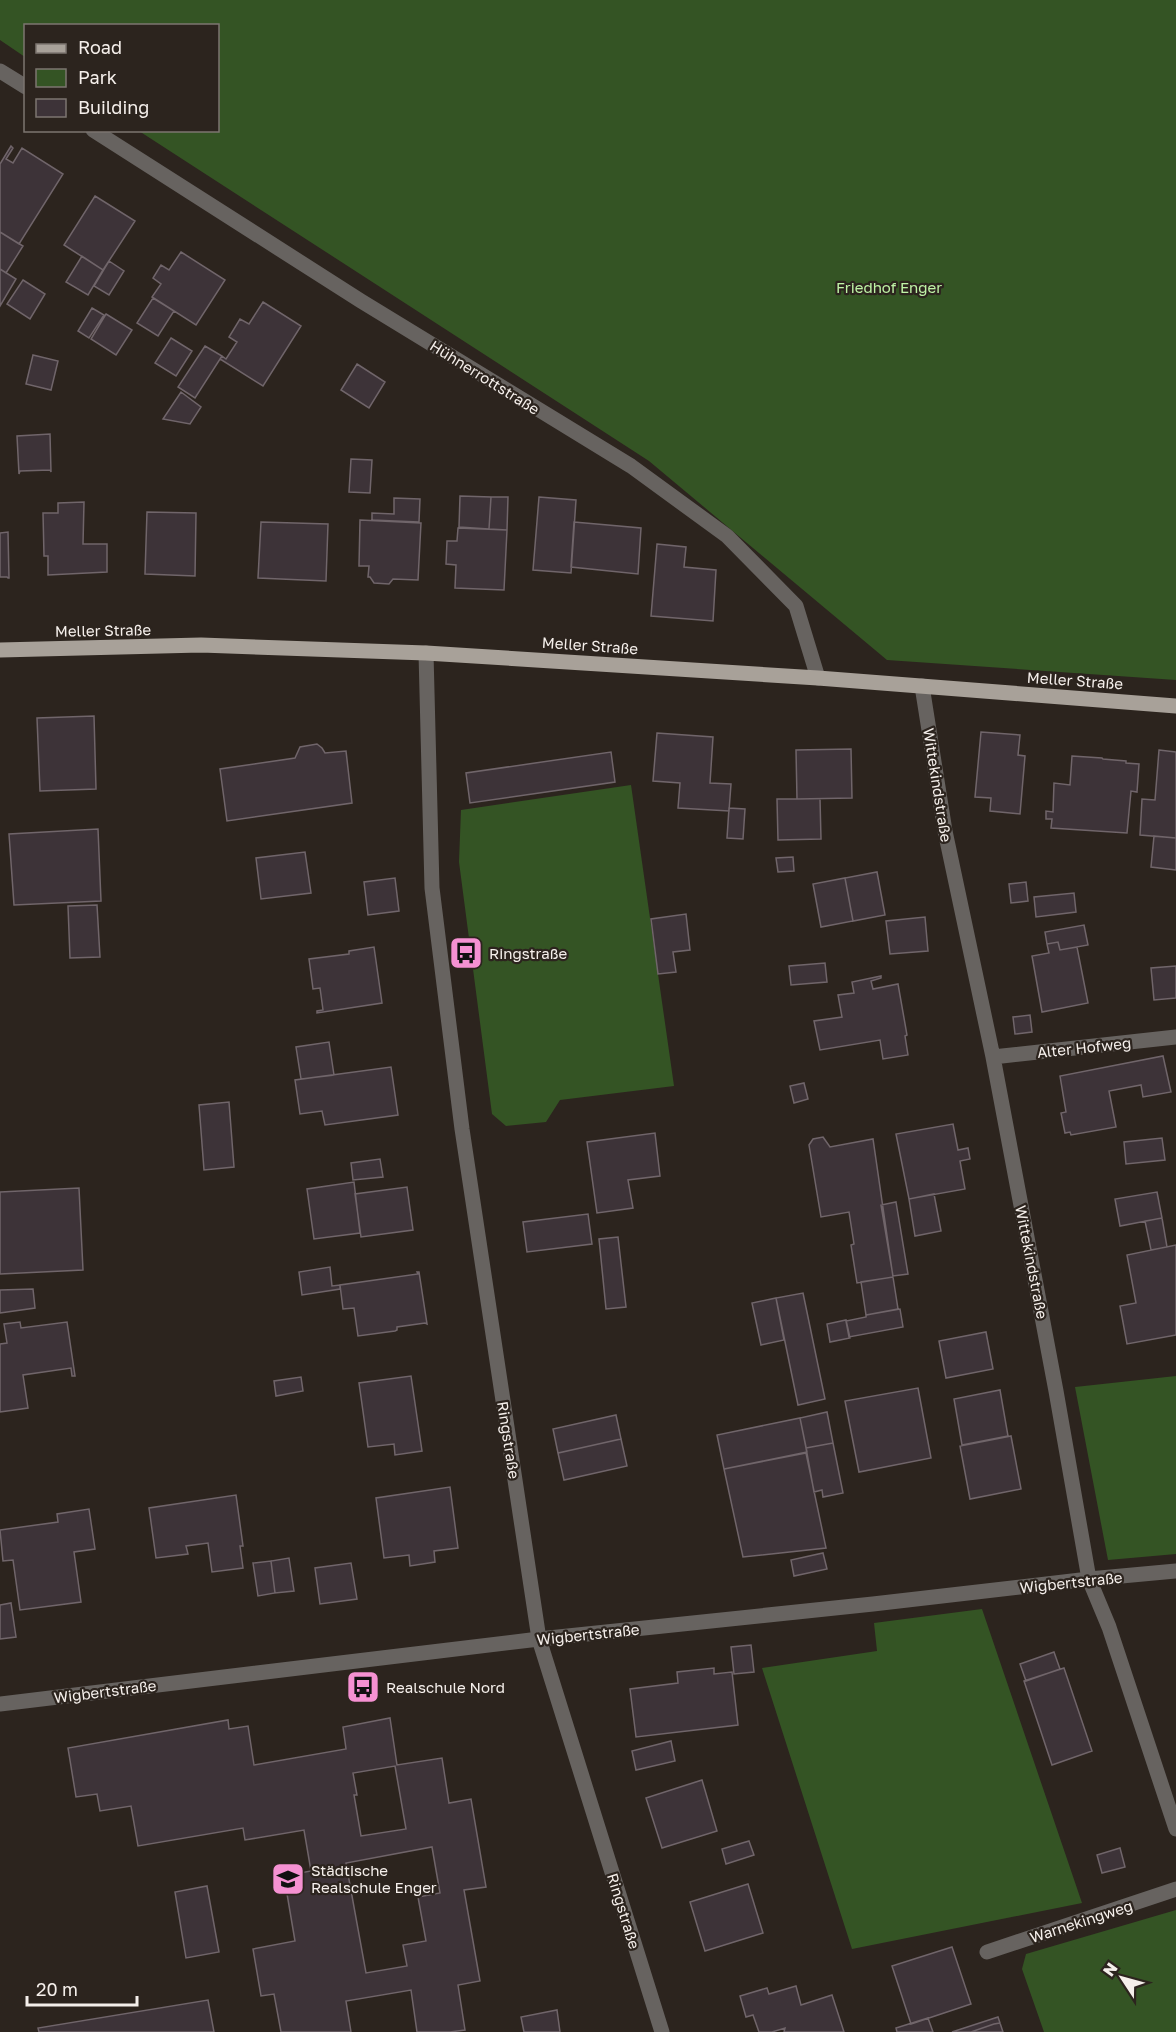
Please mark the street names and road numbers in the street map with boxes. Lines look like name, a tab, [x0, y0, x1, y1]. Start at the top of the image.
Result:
street label: Hühnerrottstraße	[427, 336, 543, 418]
street label: Meller Straße	[55, 620, 152, 640]
street label: Meller Straße	[541, 633, 639, 657]
street label: Meller Straße	[1026, 668, 1124, 692]
street label: Wittekindstraße	[920, 727, 956, 844]
street label: Alter Hofweg	[1036, 1033, 1132, 1061]
street label: Wittekindstraße	[1012, 1204, 1052, 1321]
street label: Ringstraße	[494, 1400, 524, 1480]
street label: Wigbertstraße	[1019, 1568, 1124, 1596]
street label: Wigbertstraße	[536, 1620, 641, 1648]
street label: Wigbertstraße	[53, 1676, 158, 1706]
street label: Ringstraße	[604, 1871, 644, 1951]
street label: Warnekingweg	[1027, 1896, 1135, 1946]

